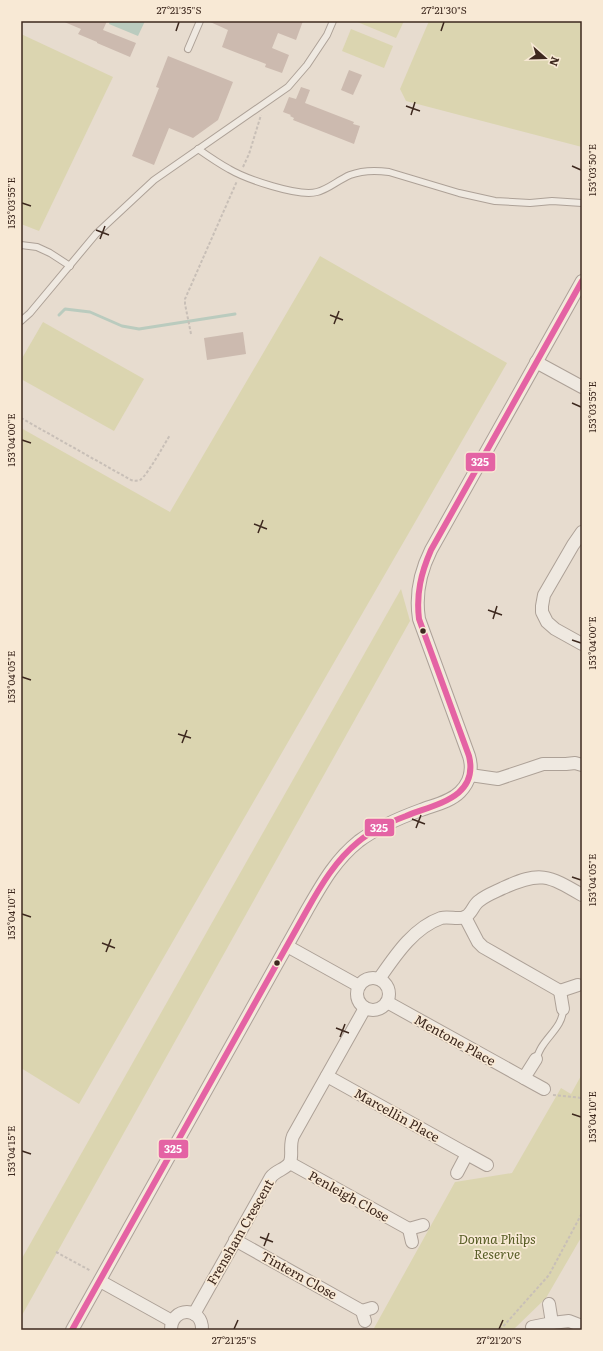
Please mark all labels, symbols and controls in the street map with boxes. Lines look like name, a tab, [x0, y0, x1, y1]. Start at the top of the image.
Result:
text: 27°21'35"S	[157, 2, 201, 17]
text: 27°21'30"S	[421, 2, 467, 17]
north arrow	[525, 38, 565, 78]
text: N	[546, 55, 564, 69]
text: 153°03'50"E	[584, 144, 599, 196]
text: 153°03'55"E	[3, 177, 18, 229]
text: 153°03'55"E	[584, 381, 599, 433]
text: 153°04'00"E	[3, 413, 18, 467]
line badge: 325	[465, 452, 496, 472]
text: 325	[471, 453, 489, 469]
text: 153°04'00"E	[584, 616, 599, 670]
unlabelled marker	[418, 626, 428, 636]
text: 153°04'05"E	[3, 651, 18, 703]
line badge: 325	[364, 818, 395, 837]
text: 325	[370, 819, 388, 835]
text: 153°04'05"E	[584, 854, 599, 906]
text: 153°04'10"E	[3, 888, 18, 940]
unlabelled marker	[272, 958, 282, 968]
street label: Mentone Place	[411, 1009, 500, 1070]
street label: Marcellin Place	[351, 1083, 444, 1146]
text: 153°04'10"E	[584, 1091, 599, 1143]
text: 153°04'15"E	[3, 1126, 18, 1176]
line badge: 325	[158, 1139, 189, 1159]
text: 325	[164, 1140, 182, 1156]
street label: Penleigh Close	[305, 1165, 393, 1226]
street label: Frensham Crescent	[201, 1175, 278, 1288]
park label: Donna Philps Reserve	[458, 1229, 536, 1263]
street label: Tintern Close	[258, 1246, 341, 1303]
text: 27°21'25"S	[212, 1332, 256, 1347]
text: 27°21'20"S	[476, 1332, 522, 1347]

